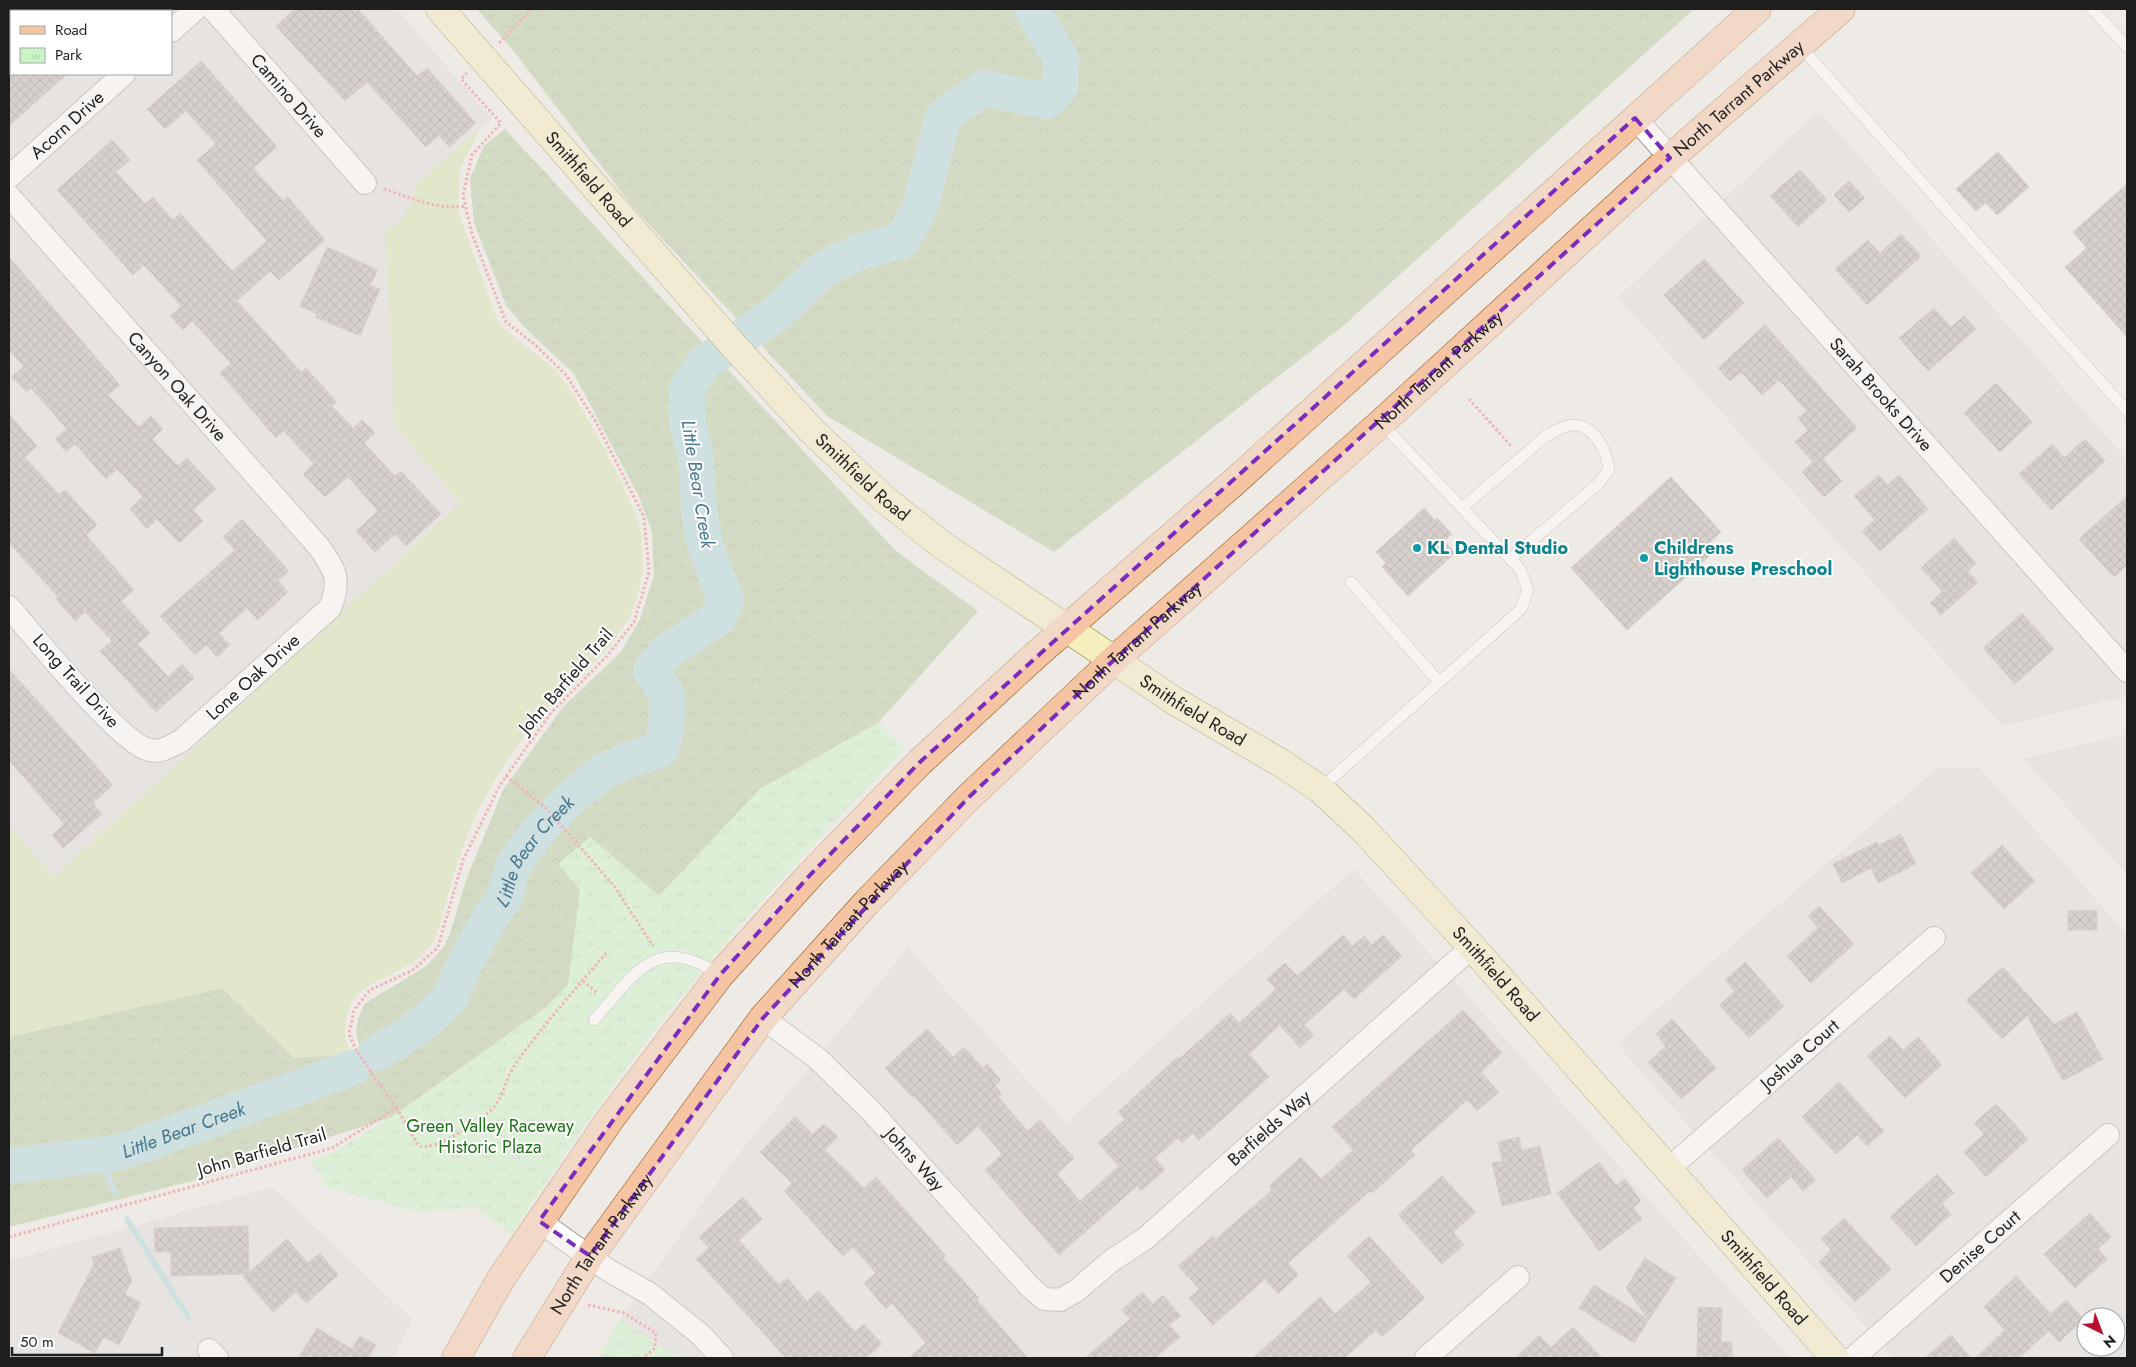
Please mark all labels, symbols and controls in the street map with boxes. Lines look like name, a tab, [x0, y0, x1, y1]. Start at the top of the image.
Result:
legend	[10, 10, 172, 75]
text: Road	[55, 19, 87, 41]
street label: North Tarrant Parkway	[1668, 34, 1810, 162]
text: Park	[55, 44, 82, 66]
street label: Camino Drive	[244, 48, 333, 144]
street label: Acorn Drive	[24, 85, 110, 165]
street label: Smithfield Road	[539, 125, 638, 233]
street label: North Tarrant Parkway	[1369, 304, 1509, 436]
street label: Canyon Oak Drive	[121, 326, 233, 447]
street label: Sarah Brooks Drive	[1823, 332, 1939, 457]
water label: Little Bear Creek	[675, 418, 722, 551]
street label: Smithfield Road	[809, 427, 915, 527]
place label: KL Dental Studio	[1427, 535, 1568, 561]
place label: Childrens Lighthouse Preschool	[1654, 535, 1832, 582]
marker: KL Dental Studio	[1411, 542, 1423, 554]
marker: Childrens Lighthouse Preschool	[1638, 552, 1650, 564]
street label: North Tarrant Parkway	[1067, 575, 1207, 706]
street label: John Barfield Trail	[511, 622, 619, 741]
street label: Long Trail Drive	[27, 628, 125, 734]
street label: Lone Oak Drive	[200, 628, 306, 726]
street label: Smithfield Road	[1134, 668, 1251, 753]
water label: Little Bear Creek	[489, 789, 580, 913]
street label: North Tarrant Parkway	[783, 854, 914, 994]
street label: Smithfield Road	[1446, 920, 1545, 1028]
street label: Joshua Court	[1753, 1013, 1845, 1097]
street label: Barfields Way	[1222, 1084, 1317, 1172]
water label: Little Bear Creek	[118, 1094, 250, 1165]
park label: Green Valley Raceway Historic Plaza	[406, 1113, 574, 1160]
street label: Johns Way	[877, 1120, 951, 1197]
street label: John Barfield Trail	[193, 1121, 329, 1183]
street label: North Tarrant Parkway	[544, 1168, 659, 1320]
street label: Denise Court	[1934, 1204, 2027, 1289]
street label: Smithfield Road	[1714, 1224, 1813, 1331]
north arrow	[2076, 1307, 2126, 1357]
scale bar	[12, 1324, 162, 1356]
text: 50 m	[20, 1331, 54, 1353]
text: N	[2099, 1331, 2121, 1353]

